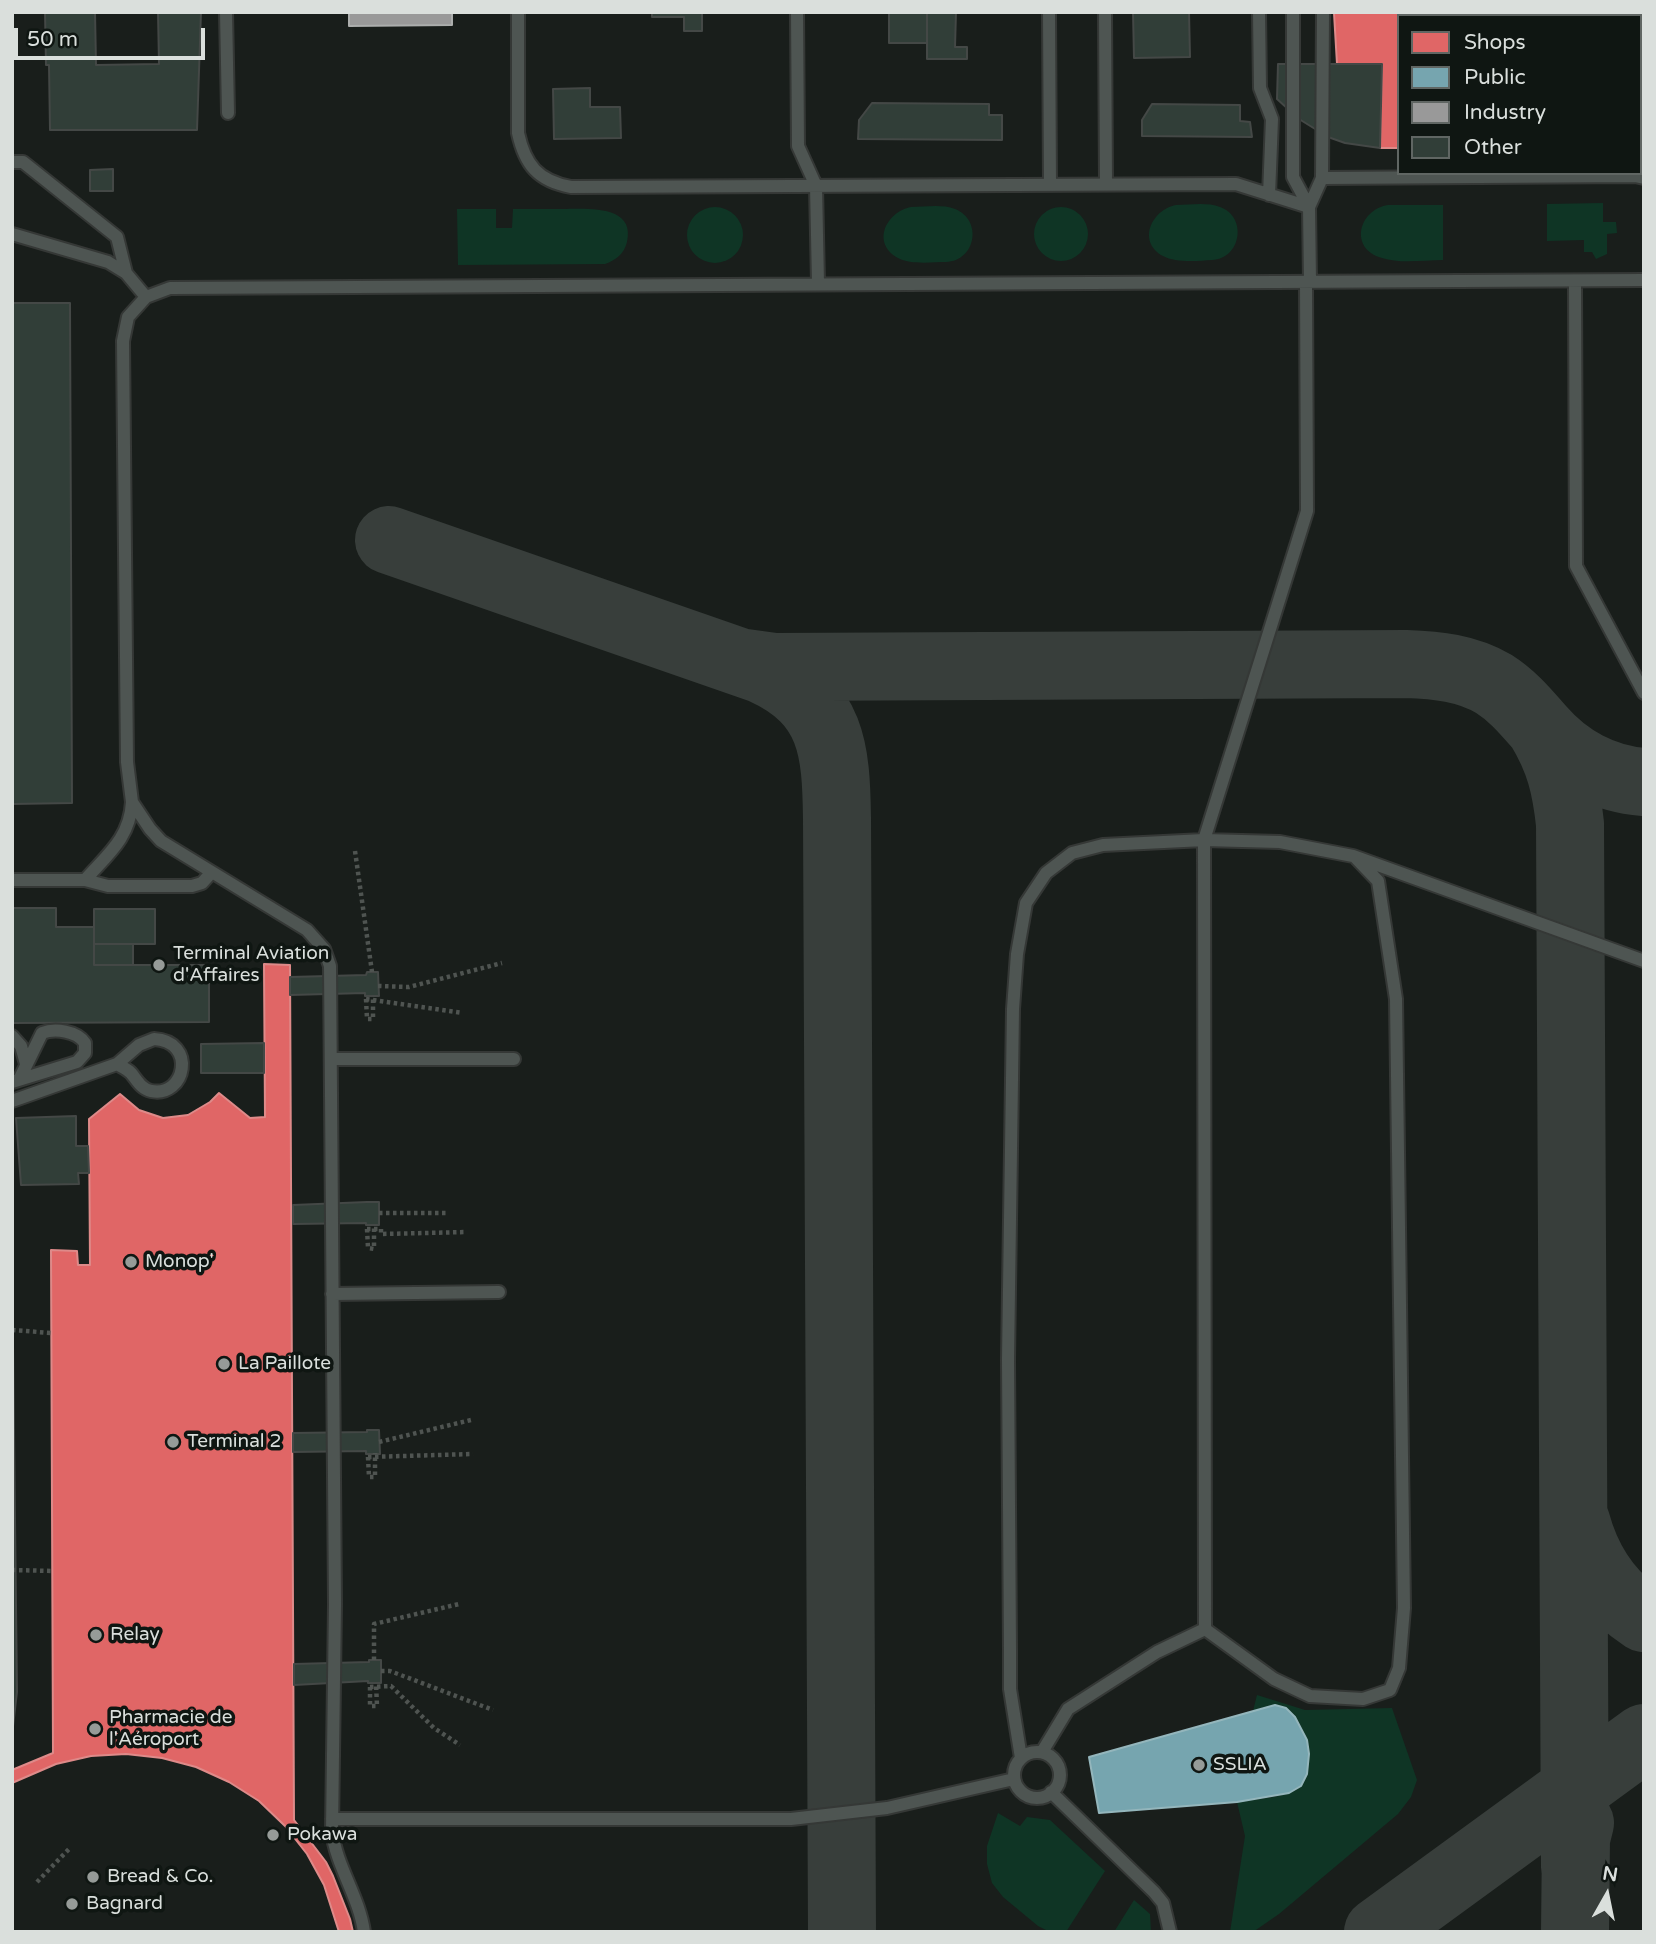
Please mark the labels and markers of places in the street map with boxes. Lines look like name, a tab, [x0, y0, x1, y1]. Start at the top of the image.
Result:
place label: Terminal Aviation d'Affaires	[173, 943, 329, 987]
marker: Terminal Aviation d'Affaires	[151, 957, 167, 973]
place label: Monop'	[145, 1251, 214, 1273]
marker: Monop'	[123, 1254, 139, 1270]
place label: La Paillote	[238, 1353, 331, 1375]
marker: La Paillote	[216, 1356, 232, 1372]
place label: Terminal 2	[187, 1431, 281, 1453]
marker: Terminal 2	[165, 1434, 181, 1450]
place label: Relay	[110, 1624, 160, 1646]
marker: Relay	[88, 1627, 104, 1643]
place label: Pharmacie de l'Aéroport	[109, 1707, 233, 1751]
marker: Pharmacie de l'Aéroport	[87, 1721, 103, 1737]
place label: SSLIA	[1213, 1754, 1267, 1776]
marker: SSLIA	[1191, 1757, 1207, 1773]
place label: Pokawa	[287, 1824, 357, 1846]
marker: Pokawa	[265, 1827, 281, 1843]
place label: Bread & Co.	[107, 1866, 213, 1888]
marker: Bread & Co.	[85, 1869, 101, 1885]
place label: Bagnard	[86, 1893, 163, 1915]
marker: Bagnard	[64, 1896, 80, 1912]

